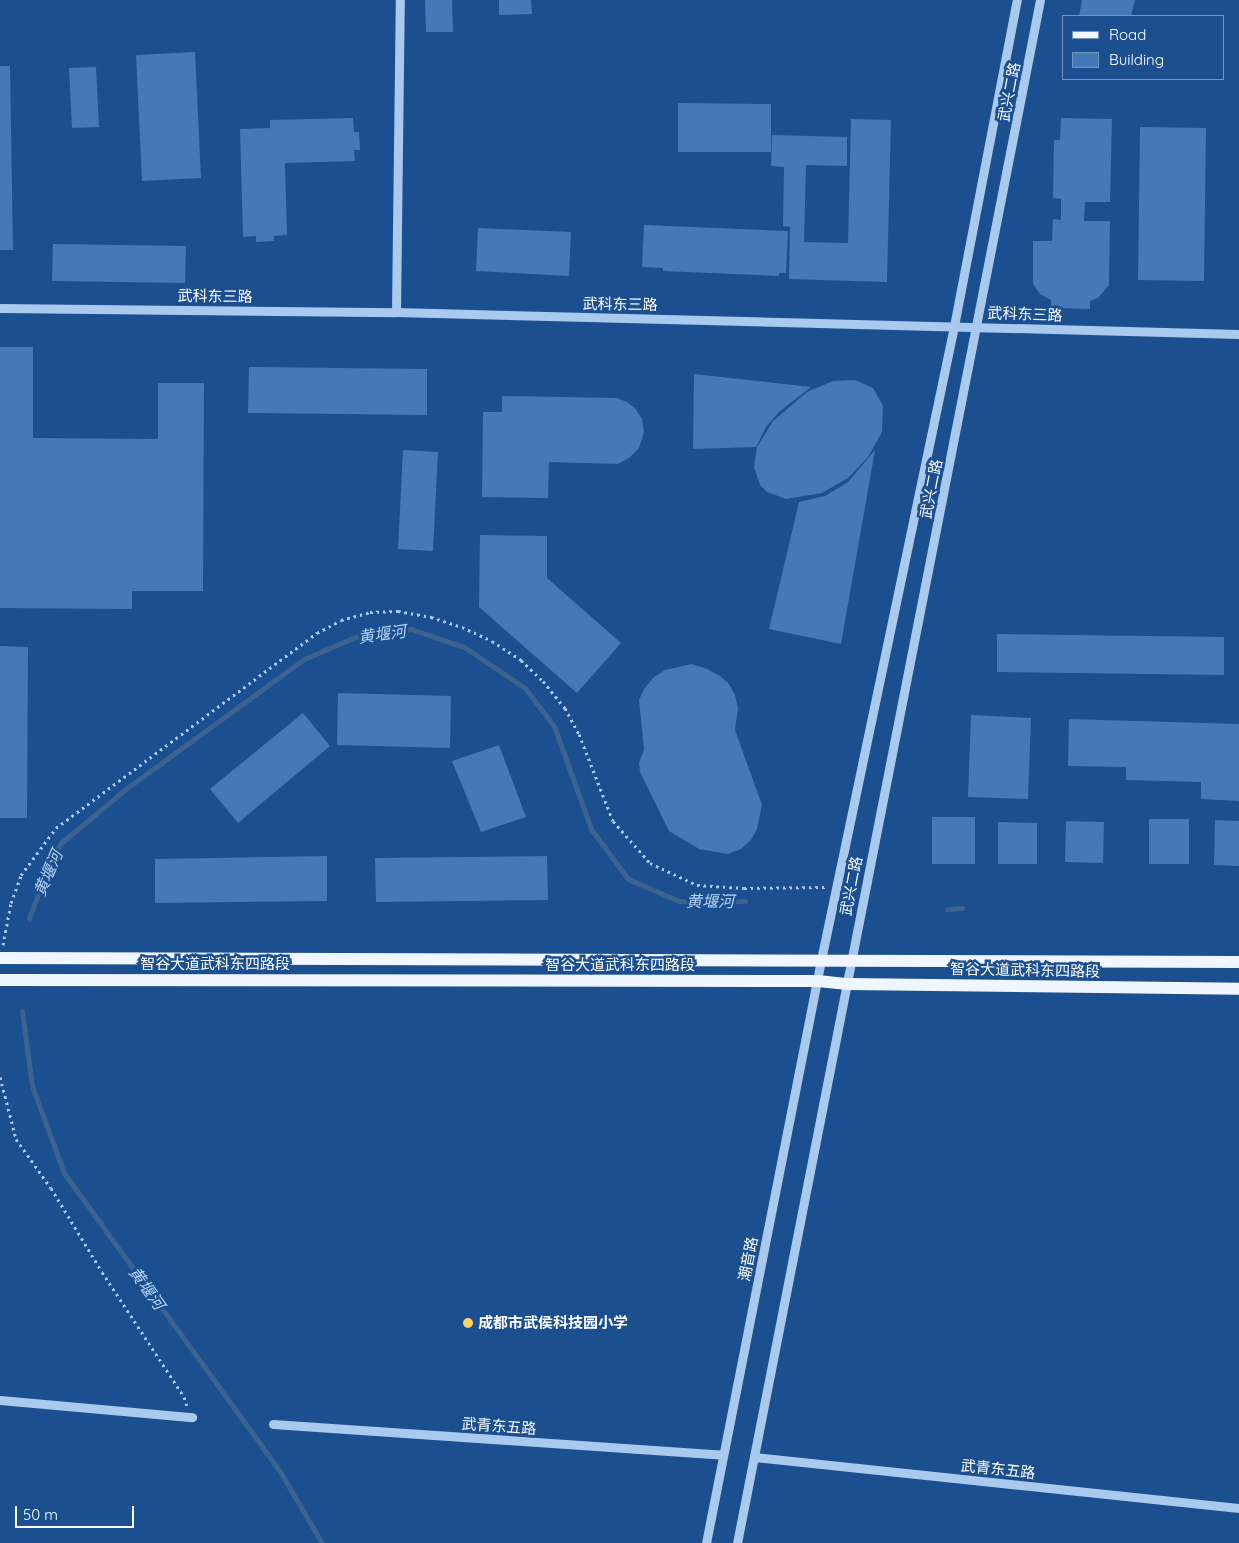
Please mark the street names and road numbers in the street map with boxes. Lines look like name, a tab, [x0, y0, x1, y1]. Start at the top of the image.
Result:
street label: 武兴二路	[994, 61, 1024, 123]
street label: 武科东三路	[177, 286, 253, 306]
street label: 武科东三路	[582, 294, 658, 314]
street label: 武科东三路	[987, 304, 1063, 324]
street label: 武兴二路	[916, 458, 946, 520]
street label: 武兴二路	[836, 855, 866, 917]
street label: 智谷大道武科东四路段	[140, 955, 290, 973]
street label: 智谷大道武科东四路段	[545, 956, 695, 974]
street label: 智谷大道武科东四路段	[950, 960, 1100, 980]
street label: 潮音路	[735, 1235, 761, 1283]
street label: 武青东五路	[461, 1414, 537, 1438]
street label: 武青东五路	[960, 1456, 1036, 1482]

